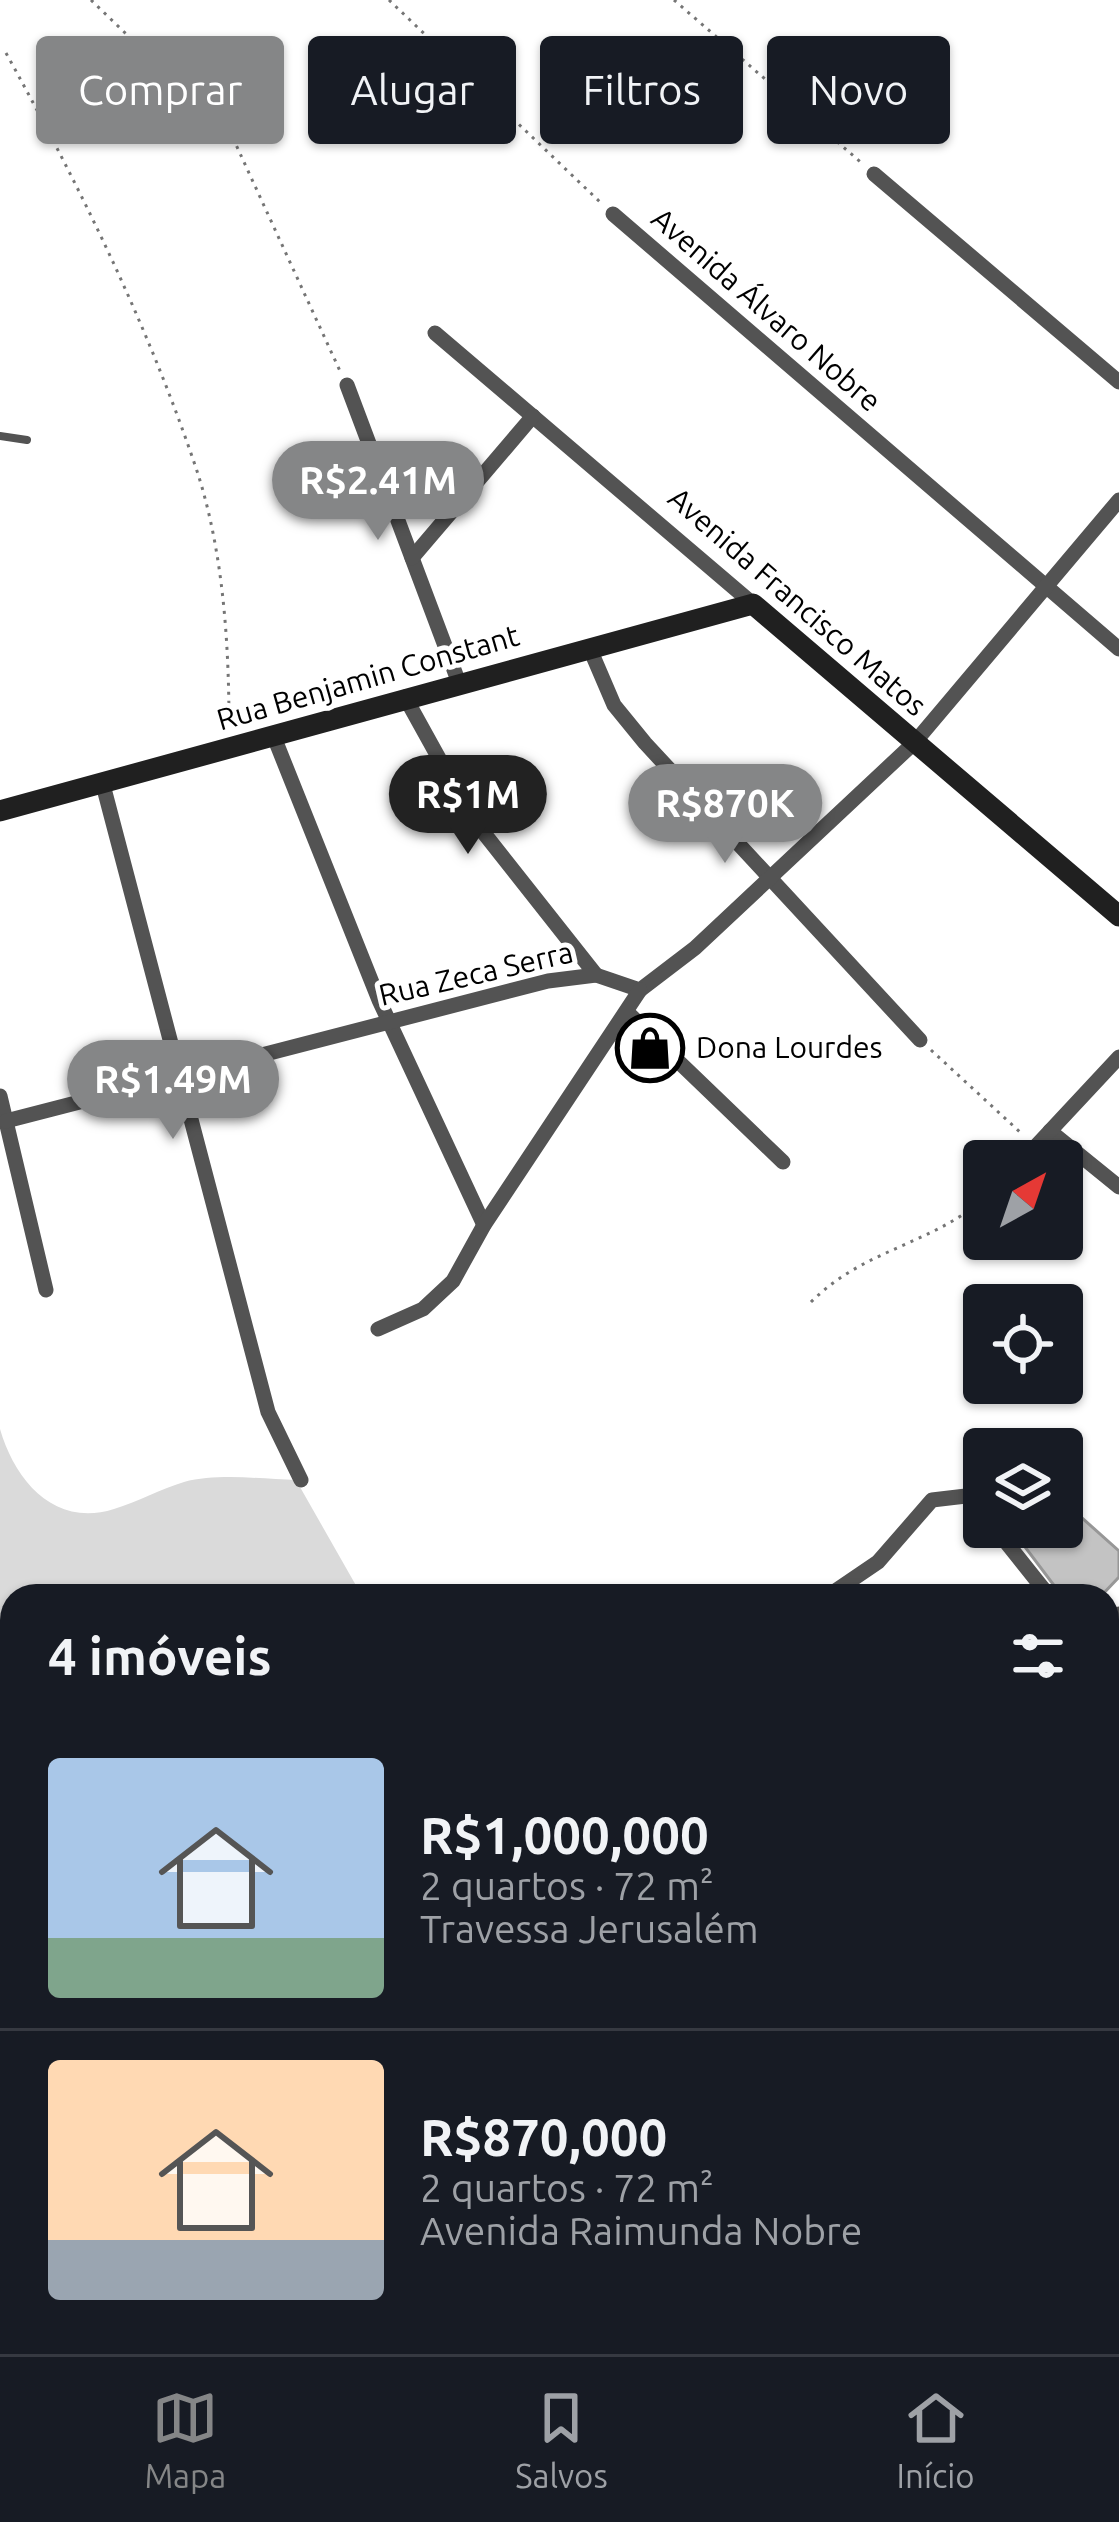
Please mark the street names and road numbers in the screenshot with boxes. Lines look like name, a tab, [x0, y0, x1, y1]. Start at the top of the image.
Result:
street label: Avenida Álvaro Nobre	[645, 200, 889, 418]
street label: Avenida Francisco Matos	[662, 480, 933, 722]
street label: Rua Benjamin Constant	[213, 618, 523, 737]
street label: Rua Zeca Serra	[375, 934, 576, 1012]

